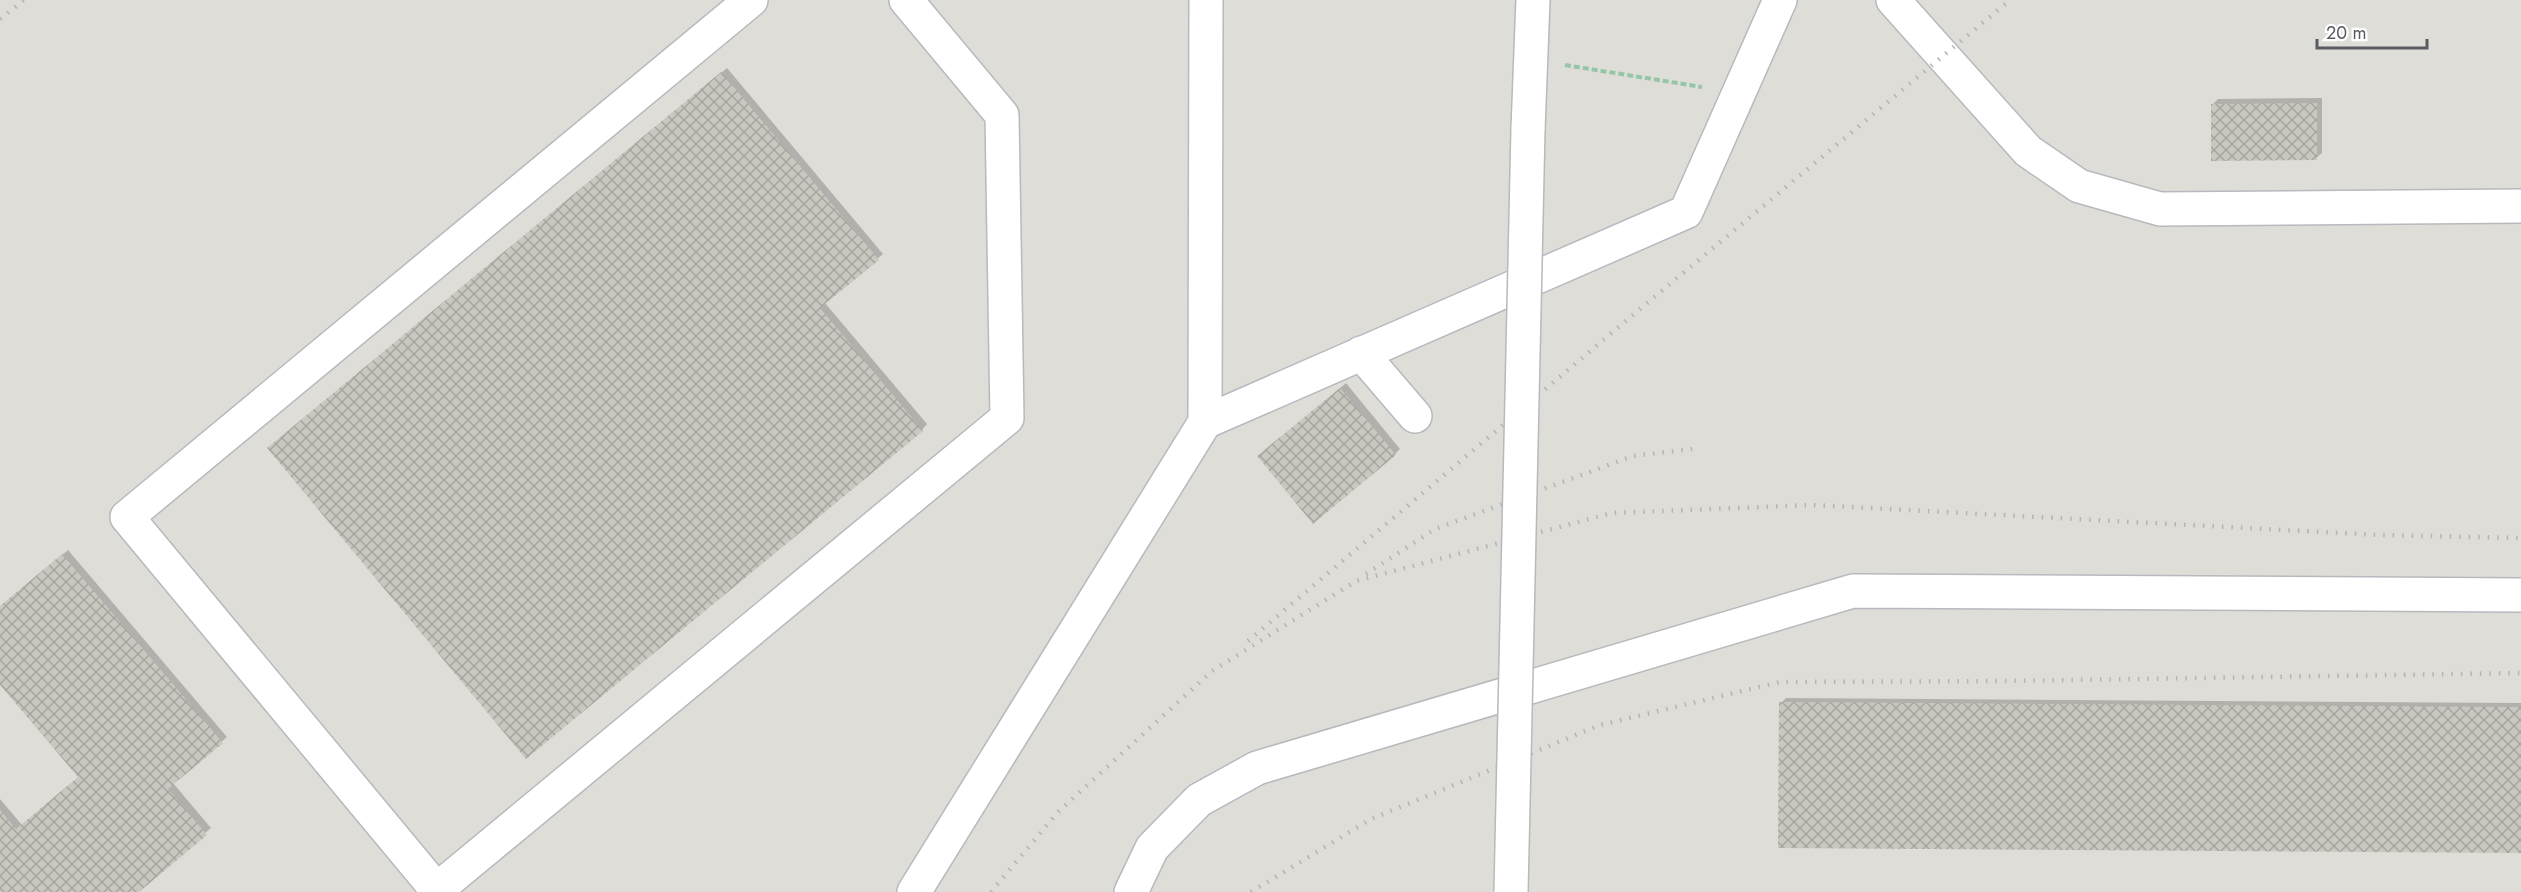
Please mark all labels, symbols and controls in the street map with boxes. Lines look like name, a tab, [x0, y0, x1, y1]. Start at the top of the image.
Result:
scale bar	[2317, 12, 2426, 50]
text: 20 m	[2326, 20, 2366, 46]

